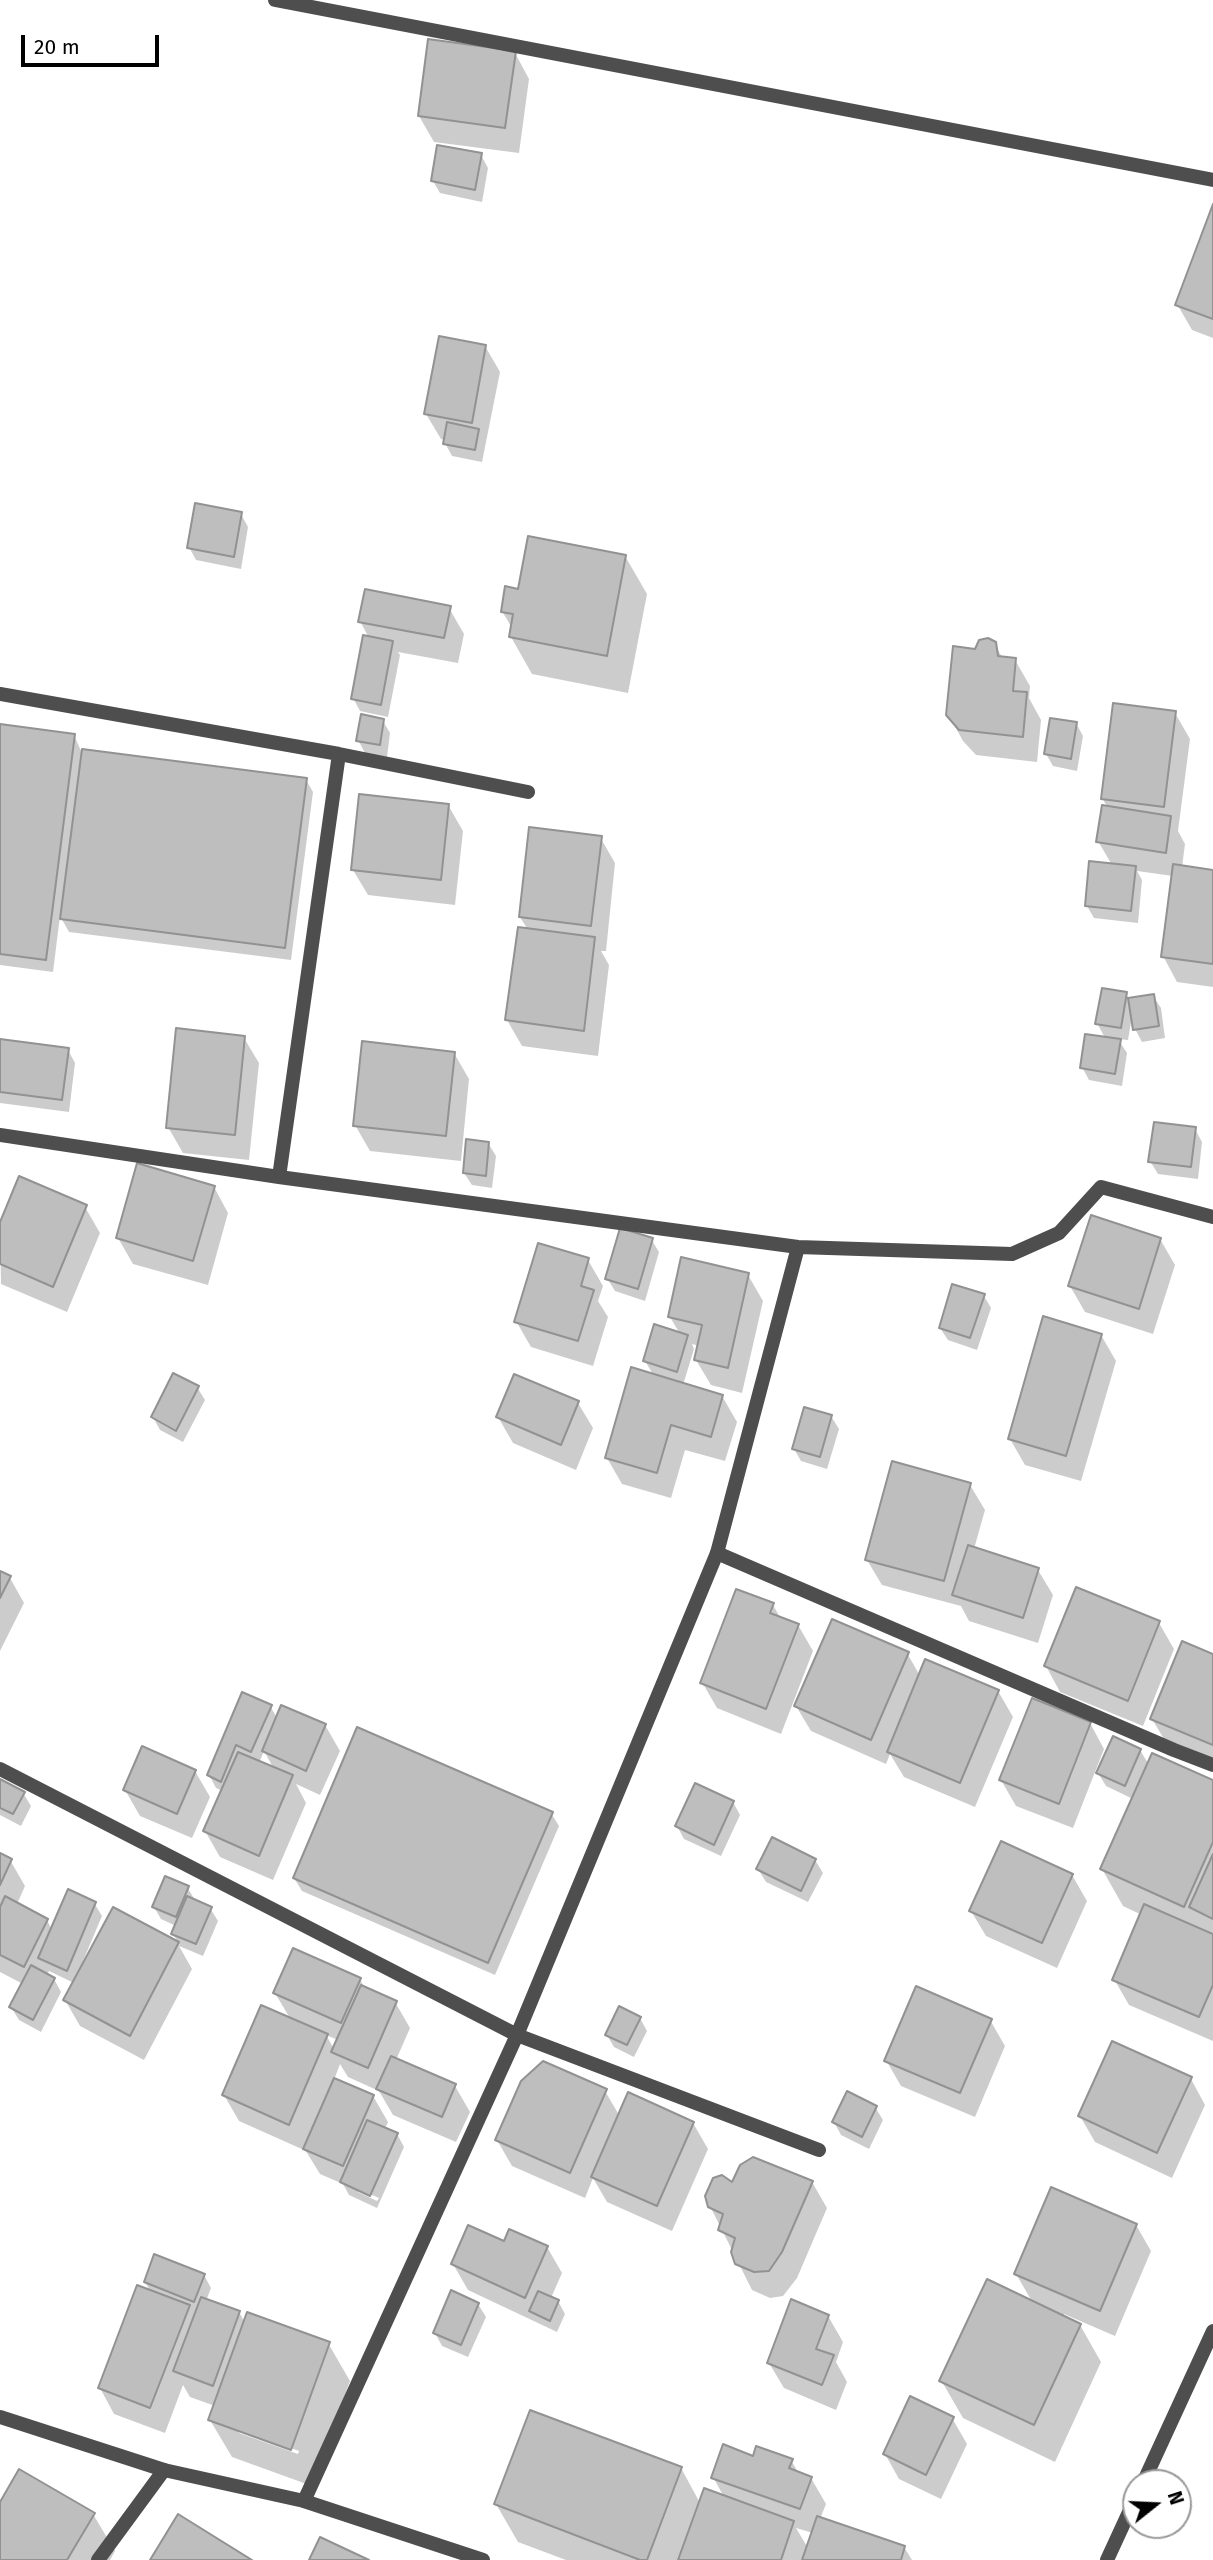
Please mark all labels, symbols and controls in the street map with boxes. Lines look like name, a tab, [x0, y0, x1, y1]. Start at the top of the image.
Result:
scale bar	[24, 21, 163, 65]
text: 20 m	[34, 34, 80, 60]
north arrow	[1122, 2469, 1192, 2539]
text: N	[1163, 2488, 1188, 2508]

